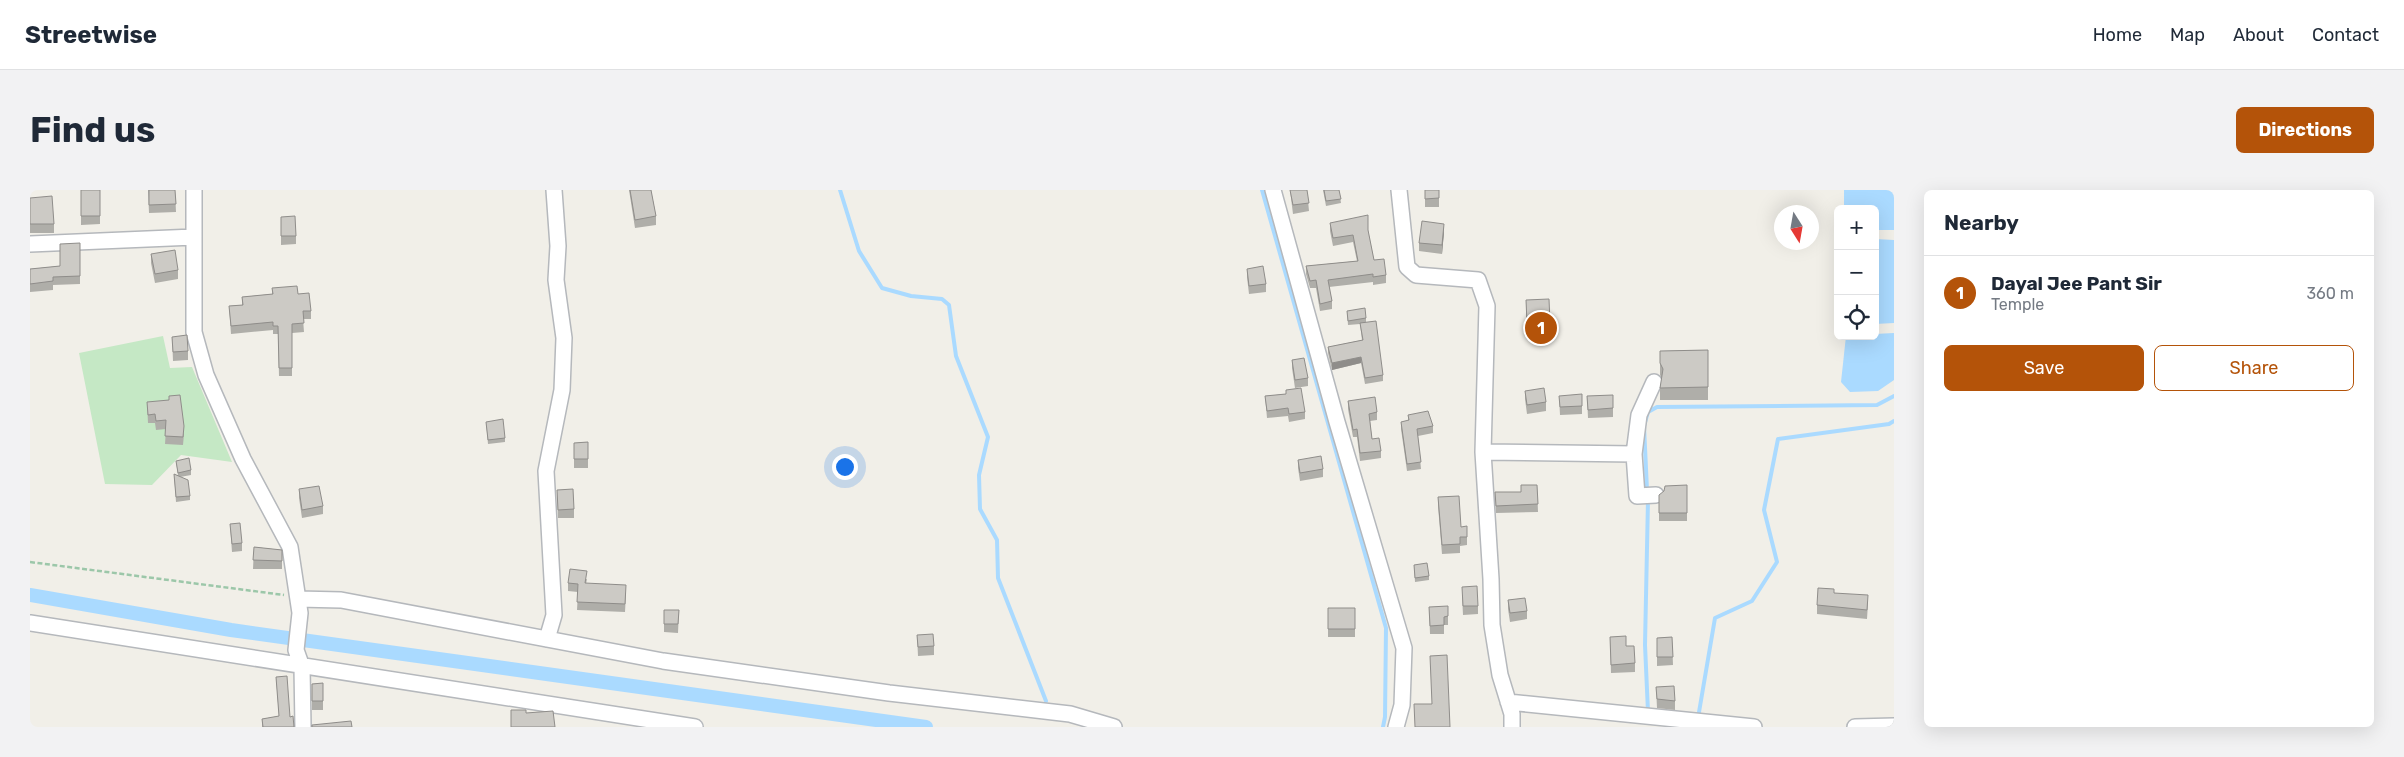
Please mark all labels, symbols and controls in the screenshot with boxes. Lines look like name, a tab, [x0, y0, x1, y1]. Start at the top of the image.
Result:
text: Streetwise	[25, 21, 157, 49]
text: Home	[2093, 24, 2142, 46]
text: Map	[2170, 24, 2205, 46]
text: About	[2233, 24, 2284, 46]
text: Contact	[2312, 24, 2379, 46]
button: Directions	[2236, 107, 2374, 153]
text: Find us	[30, 109, 155, 151]
north arrow	[1774, 205, 1819, 250]
map controls	[1834, 205, 1879, 340]
button: +	[1834, 205, 1879, 250]
text: Nearby	[1944, 210, 2019, 235]
button: −	[1834, 250, 1879, 295]
text: Dayal Jee Pant Sir	[1991, 272, 2162, 295]
text: 1	[1956, 284, 1964, 303]
text: 360 m	[2306, 284, 2354, 303]
button: locate	[1834, 295, 1879, 340]
text: Temple	[1991, 295, 2044, 314]
pin: 1	[1525, 309, 1557, 347]
button: Save	[1944, 345, 2144, 391]
button: Share	[2154, 345, 2354, 391]
your location	[832, 454, 858, 480]

